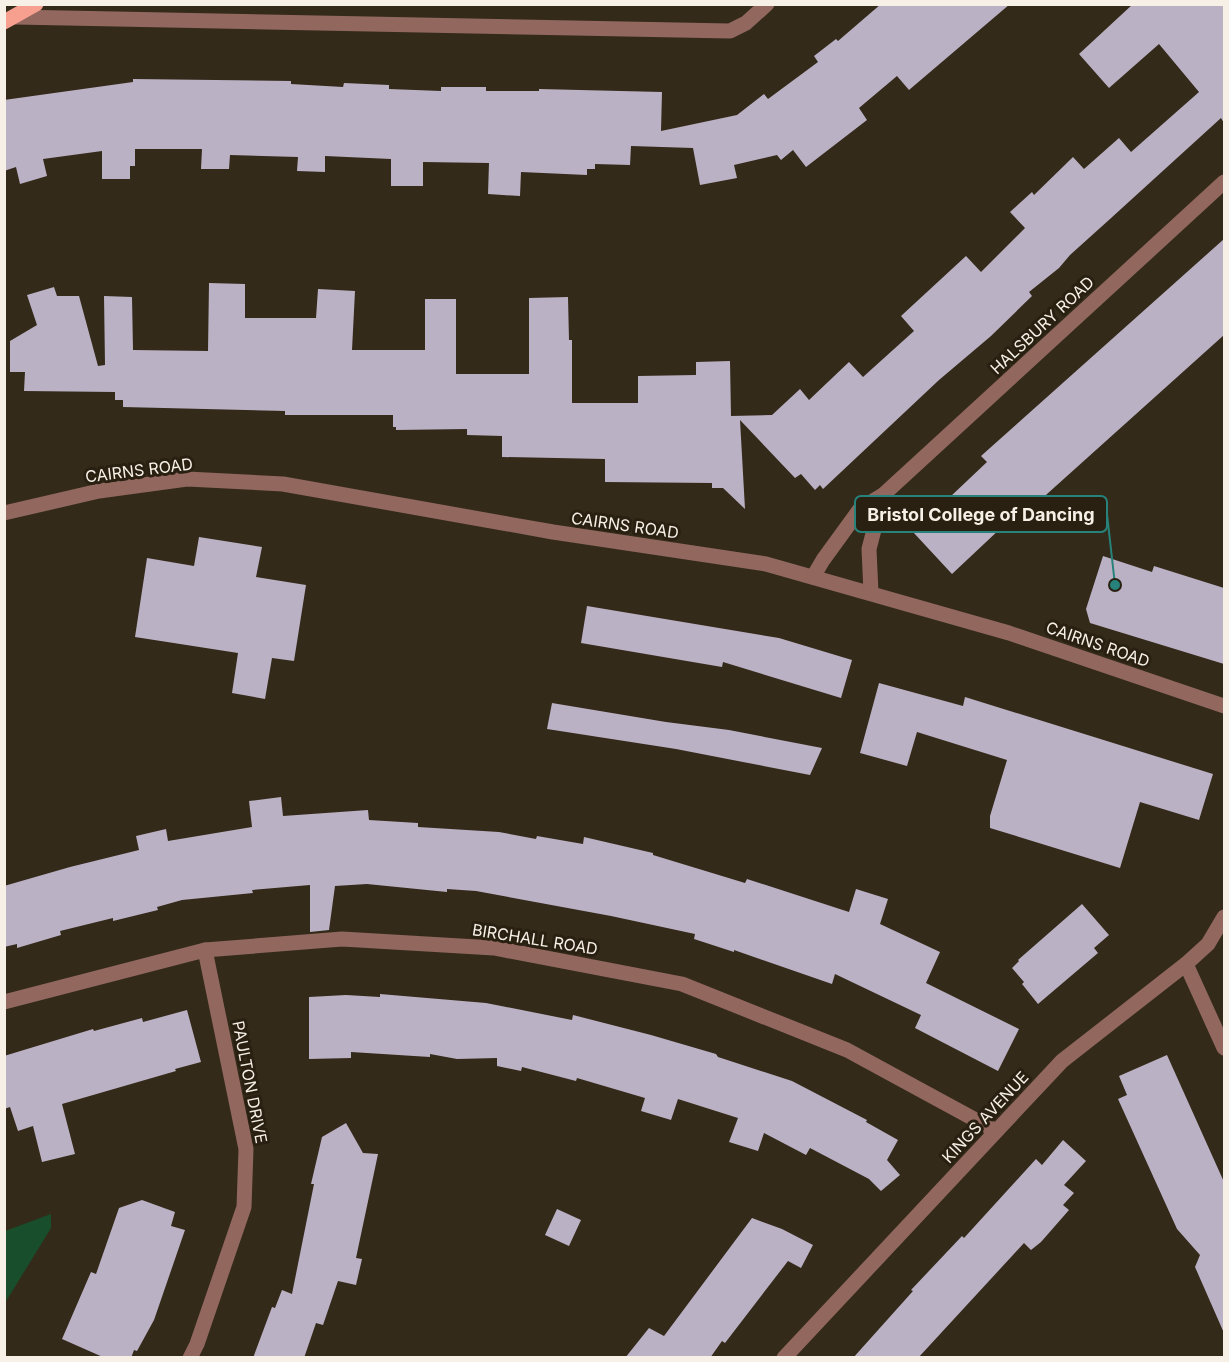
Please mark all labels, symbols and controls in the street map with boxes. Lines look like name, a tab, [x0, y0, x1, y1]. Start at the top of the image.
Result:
street label: HALSBURY ROAD	[986, 272, 1098, 378]
street label: CAIRNS ROAD	[84, 453, 194, 487]
callout: Bristol College of Dancing	[855, 496, 1107, 532]
text: Bristol College of Dancing	[867, 504, 1095, 525]
street label: CAIRNS ROAD	[570, 508, 680, 542]
street label: CAIRNS ROAD	[1043, 617, 1153, 671]
street label: BIRCHALL ROAD	[471, 919, 599, 959]
street label: PAULTON DRIVE	[228, 1019, 272, 1145]
street label: KINGS AVENUE	[937, 1067, 1033, 1167]

